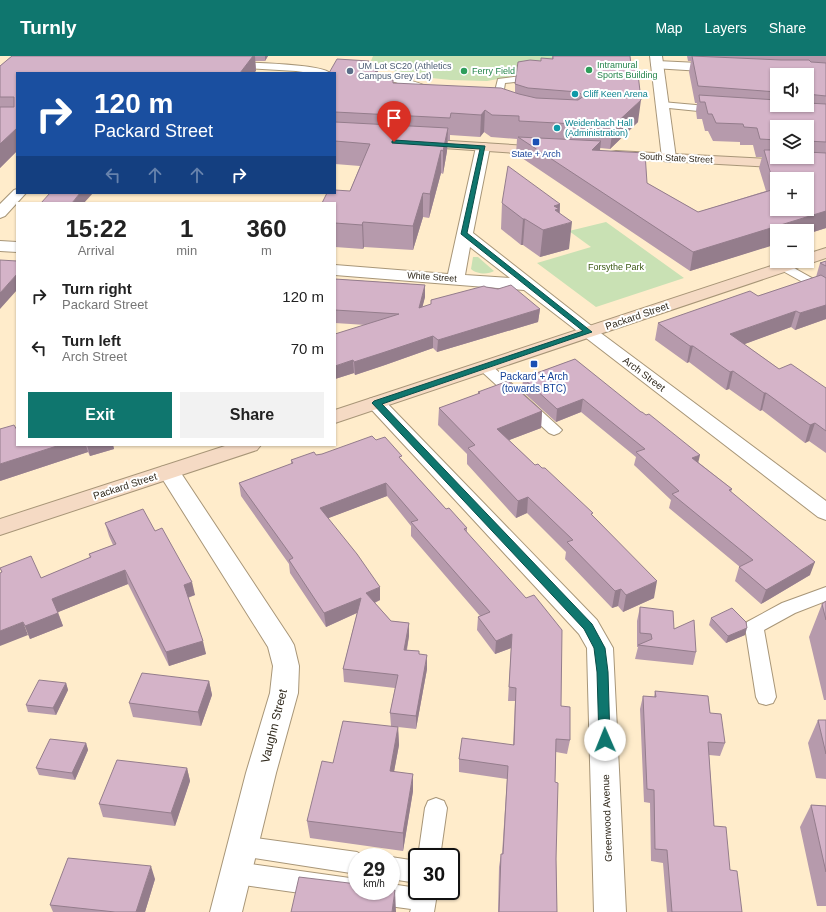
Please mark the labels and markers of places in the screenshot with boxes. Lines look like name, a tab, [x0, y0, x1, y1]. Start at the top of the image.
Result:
place label: Intramural Sports Building	[597, 60, 658, 80]
place label: UM Lot SC20 (Athletics Campus Grey Lot)	[358, 61, 452, 81]
marker: Intramural Sports Building	[584, 65, 594, 75]
marker: UM Lot SC20 (Athletics Campus Grey Lot)	[345, 66, 355, 76]
marker: Ferry Field	[459, 66, 469, 76]
place label: Ferry Field	[472, 66, 515, 76]
marker: Cliff Keen Arena	[570, 89, 580, 99]
place label: Cliff Keen Arena	[583, 89, 648, 99]
pin	[377, 101, 411, 142]
place label: Weidenbach Hall (Administration)	[565, 118, 633, 138]
marker: Weidenbach Hall (Administration)	[552, 123, 562, 133]
marker: State + Arch	[531, 137, 541, 147]
place label: State + Arch	[511, 149, 561, 159]
marker: Packard + Arch (towards BTC)	[529, 359, 539, 369]
place label: Packard + Arch (towards BTC)	[500, 371, 568, 394]

